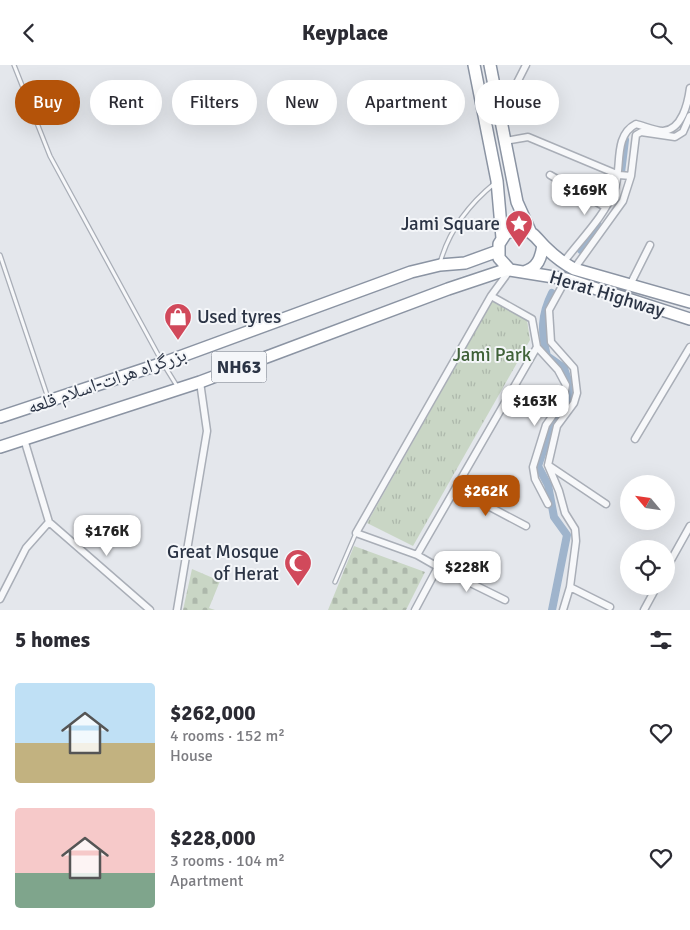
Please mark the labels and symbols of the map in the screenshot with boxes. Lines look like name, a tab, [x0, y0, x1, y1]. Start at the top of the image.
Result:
pin: $169K	[550, 173, 620, 216]
place icon: Jami Square	[504, 209, 534, 248]
place label: Jami Square	[401, 212, 500, 236]
street label: Herat Highway	[546, 265, 668, 323]
shop icon: Used tyres	[163, 302, 193, 341]
place label: Used tyres	[197, 305, 281, 329]
street label: بزرگراه هرات-اسلام قلعه	[24, 343, 190, 420]
park label: Jami Park	[453, 343, 532, 367]
road number: NH63	[212, 351, 266, 383]
pin: $163K	[500, 385, 570, 427]
pin: $262K	[451, 475, 521, 517]
north arrow	[620, 475, 675, 530]
pin: $176K	[72, 515, 142, 557]
place label: Great Mosque of Herat	[167, 540, 279, 586]
mosque icon: Great Mosque of Herat	[283, 548, 313, 587]
pin: $228K	[432, 551, 502, 593]

